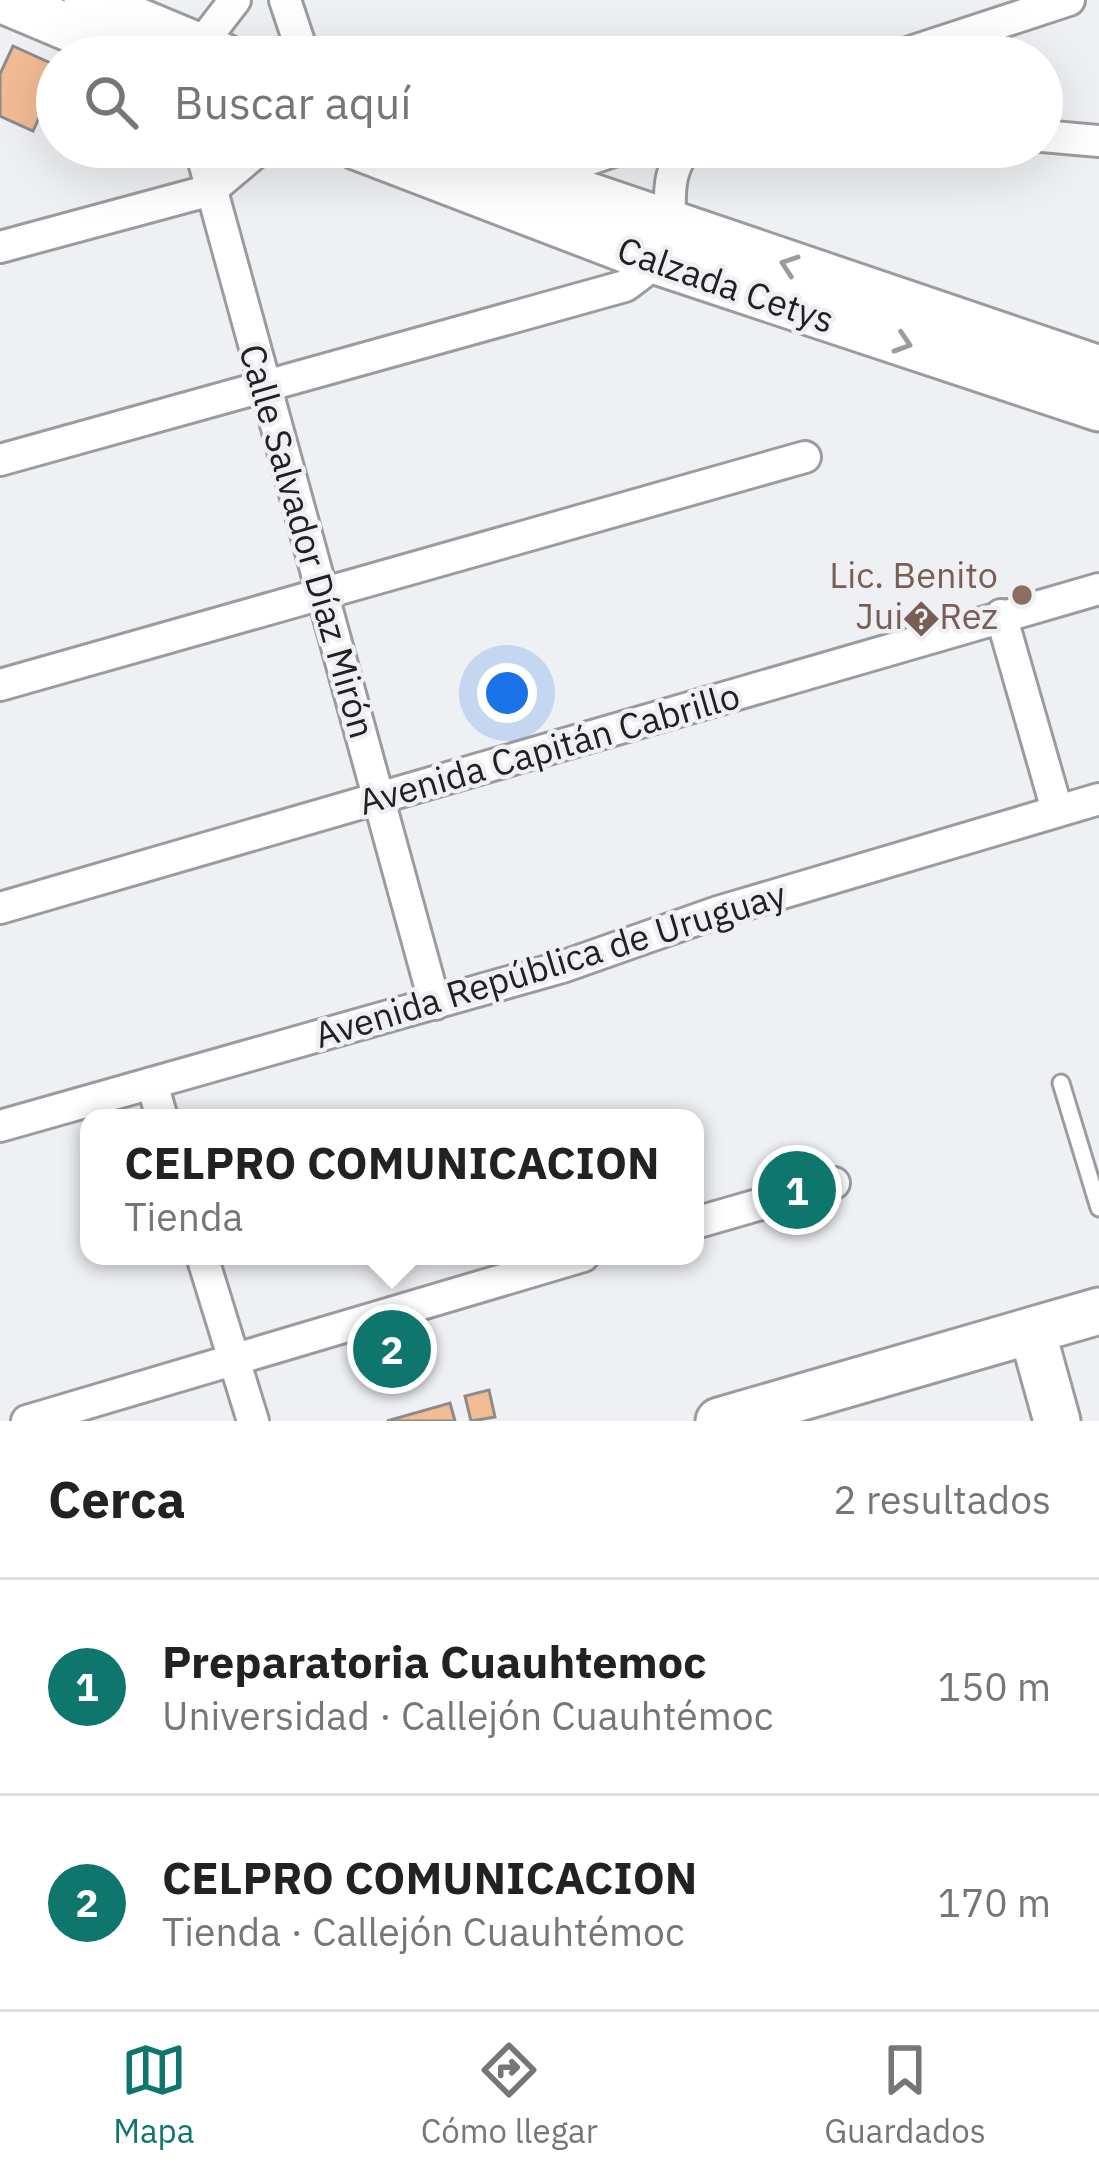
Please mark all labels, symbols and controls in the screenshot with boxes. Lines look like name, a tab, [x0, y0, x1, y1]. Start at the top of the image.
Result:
search box	[36, 36, 1063, 168]
icon: search	[78, 69, 144, 135]
text: Buscar aquí	[174, 73, 412, 131]
street label: Calzada Cetys	[611, 225, 841, 343]
one-way arrow	[779, 254, 800, 279]
one-way arrow	[892, 329, 913, 354]
street label: Calle Salvador Díaz Mirón	[229, 339, 387, 743]
place label: Lic. Benito Jui�Rez	[829, 551, 998, 639]
marker: Lic. Benito Jui�Rez	[1009, 582, 1035, 608]
your location	[477, 663, 537, 723]
street label: Avenida Capitán Cabrillo	[353, 671, 745, 825]
street label: Avenida República de Uruguay	[309, 870, 791, 1058]
popup	[80, 1109, 704, 1265]
text: CELPRO COMUNICACION	[124, 1133, 660, 1191]
pin: 1	[758, 1145, 836, 1235]
text: Tienda	[124, 1191, 243, 1242]
pin: 2	[353, 1304, 431, 1394]
text: Cerca	[48, 1466, 186, 1532]
text: 2 resultados	[833, 1474, 1051, 1525]
text: Preparatoria Cuauhtemoc	[162, 1632, 706, 1690]
text: 1	[75, 1661, 99, 1712]
text: 150 m	[938, 1661, 1051, 1712]
text: Universidad · Callejón Cuauhtémoc	[162, 1690, 773, 1741]
text: CELPRO COMUNICACION	[162, 1848, 697, 1906]
text: 2	[75, 1877, 99, 1928]
text: 170 m	[938, 1877, 1051, 1928]
text: Tienda · Callejón Cuauhtémoc	[162, 1906, 685, 1957]
tab: Mapa	[113, 2037, 194, 2152]
tab: Cómo llegar	[421, 2037, 598, 2152]
tab: Guardados	[824, 2037, 986, 2152]

